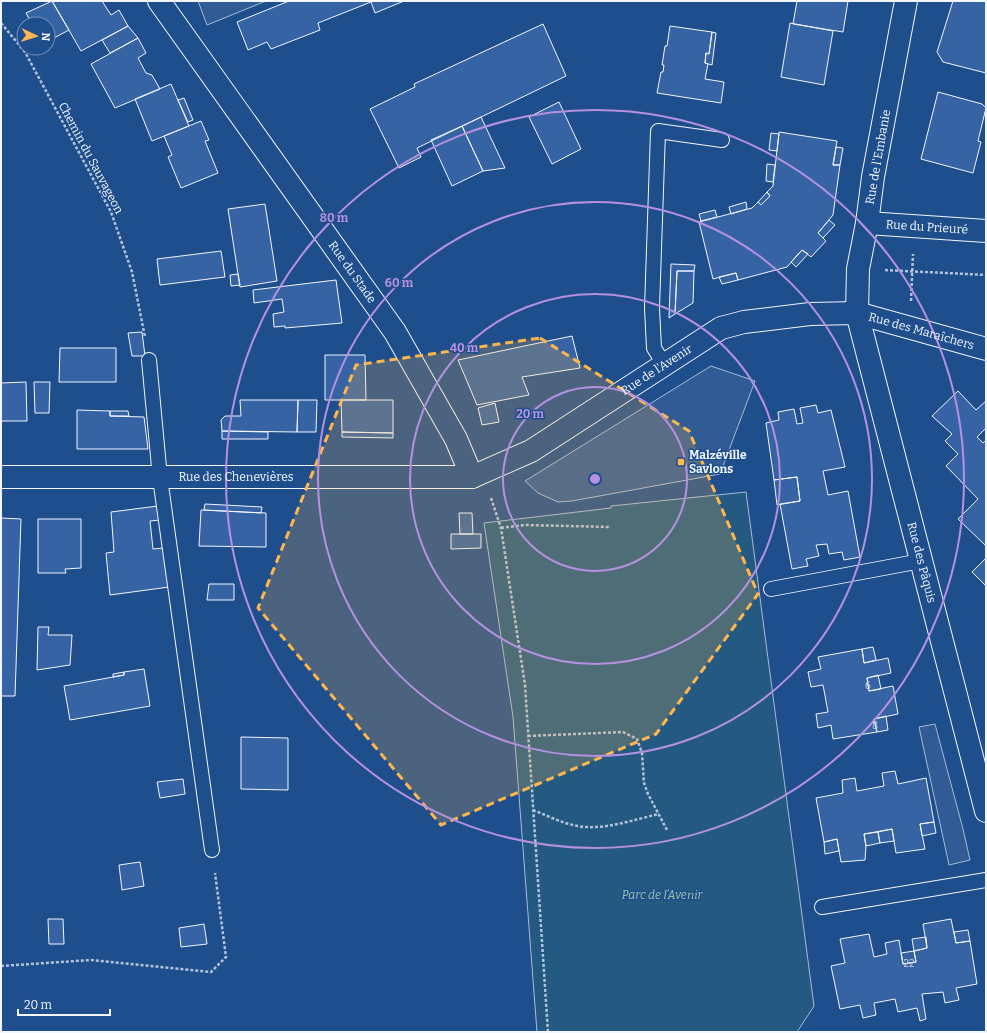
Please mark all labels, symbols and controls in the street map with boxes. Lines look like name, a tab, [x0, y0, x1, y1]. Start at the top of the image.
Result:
north arrow	[16, 16, 56, 56]
text: N	[39, 32, 52, 42]
street label: Chemin du Sauvageon	[56, 100, 127, 217]
street label: Rue de l'Embanie	[863, 108, 893, 206]
text: 80 m	[320, 211, 349, 225]
street label: Rue du Prieuré	[885, 217, 969, 237]
street label: Rue du Stade	[326, 238, 379, 306]
text: 60 m	[385, 276, 414, 290]
street label: Rue des Maraîchers	[867, 310, 976, 352]
text: 40 m	[450, 341, 479, 355]
street label: Rue de l'Avenir	[618, 341, 695, 398]
text: 20 m	[516, 407, 545, 421]
place label: Malzéville Savlons	[689, 448, 747, 476]
marker: Malzéville Savlons	[676, 457, 686, 467]
street label: Rue des Chenevières	[178, 470, 294, 484]
centre of rings	[588, 472, 602, 486]
street label: Rue des Pâquis	[904, 520, 939, 605]
house number: 6	[865, 680, 871, 692]
house number: 8	[872, 720, 878, 732]
park label: Parc de l’Avenir	[622, 888, 704, 902]
house number: 22	[904, 958, 914, 970]
scale bar	[18, 991, 110, 1017]
text: 20 m	[24, 998, 53, 1012]

